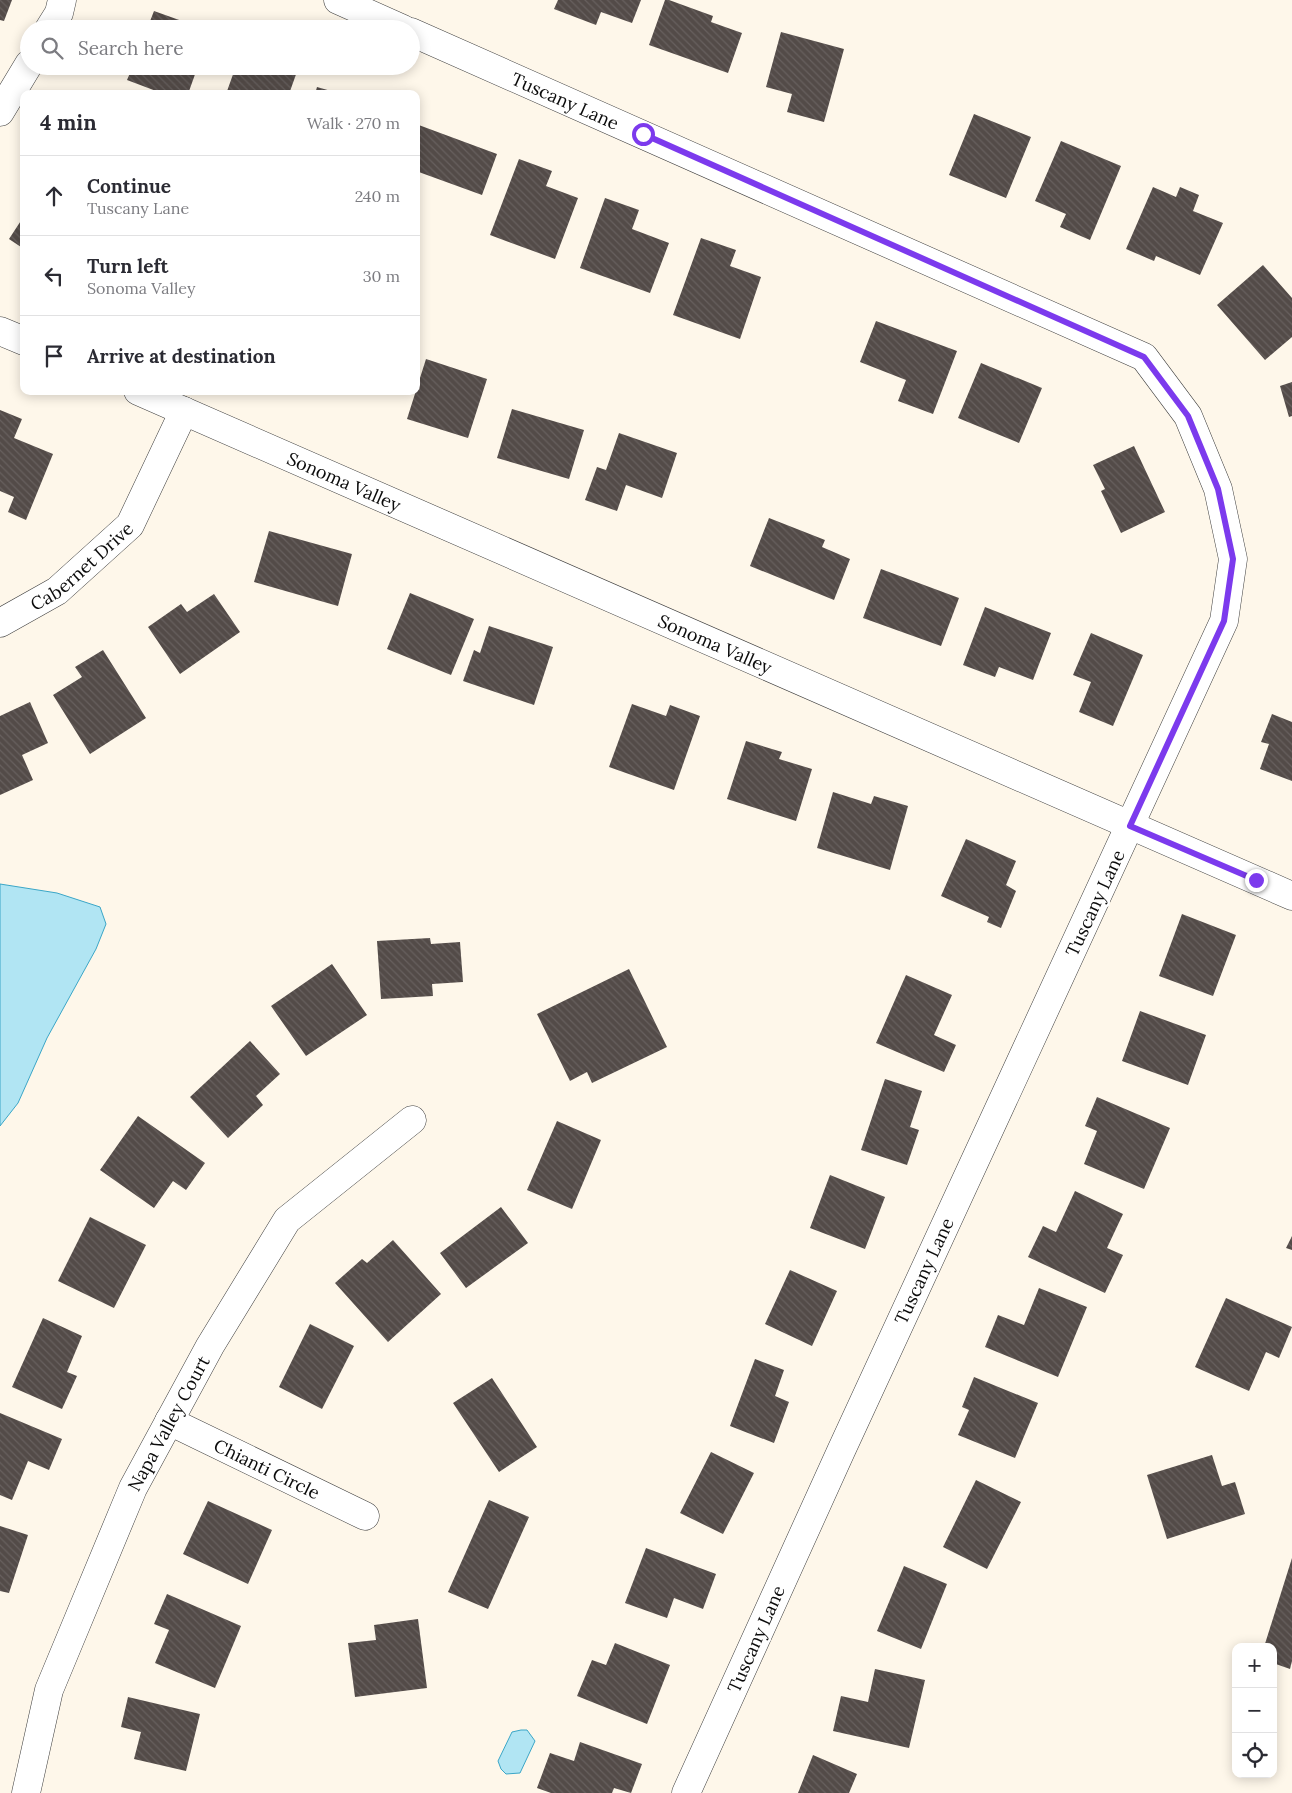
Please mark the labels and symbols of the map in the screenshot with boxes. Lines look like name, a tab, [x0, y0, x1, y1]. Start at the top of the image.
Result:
street label: Tuscany Lane	[508, 67, 623, 134]
route start	[632, 123, 655, 146]
street label: Sonoma Valley	[284, 446, 405, 516]
street label: Cabernet Drive	[26, 516, 138, 615]
street label: Sonoma Valley	[655, 609, 776, 679]
street label: Tuscany Lane	[1060, 846, 1130, 960]
route end	[1245, 869, 1268, 892]
street label: Tuscany Lane	[889, 1214, 959, 1328]
street label: Napa Valley Court	[122, 1351, 214, 1495]
street label: Chianti Circle	[210, 1433, 324, 1504]
street label: Tuscany Lane	[722, 1582, 790, 1696]

